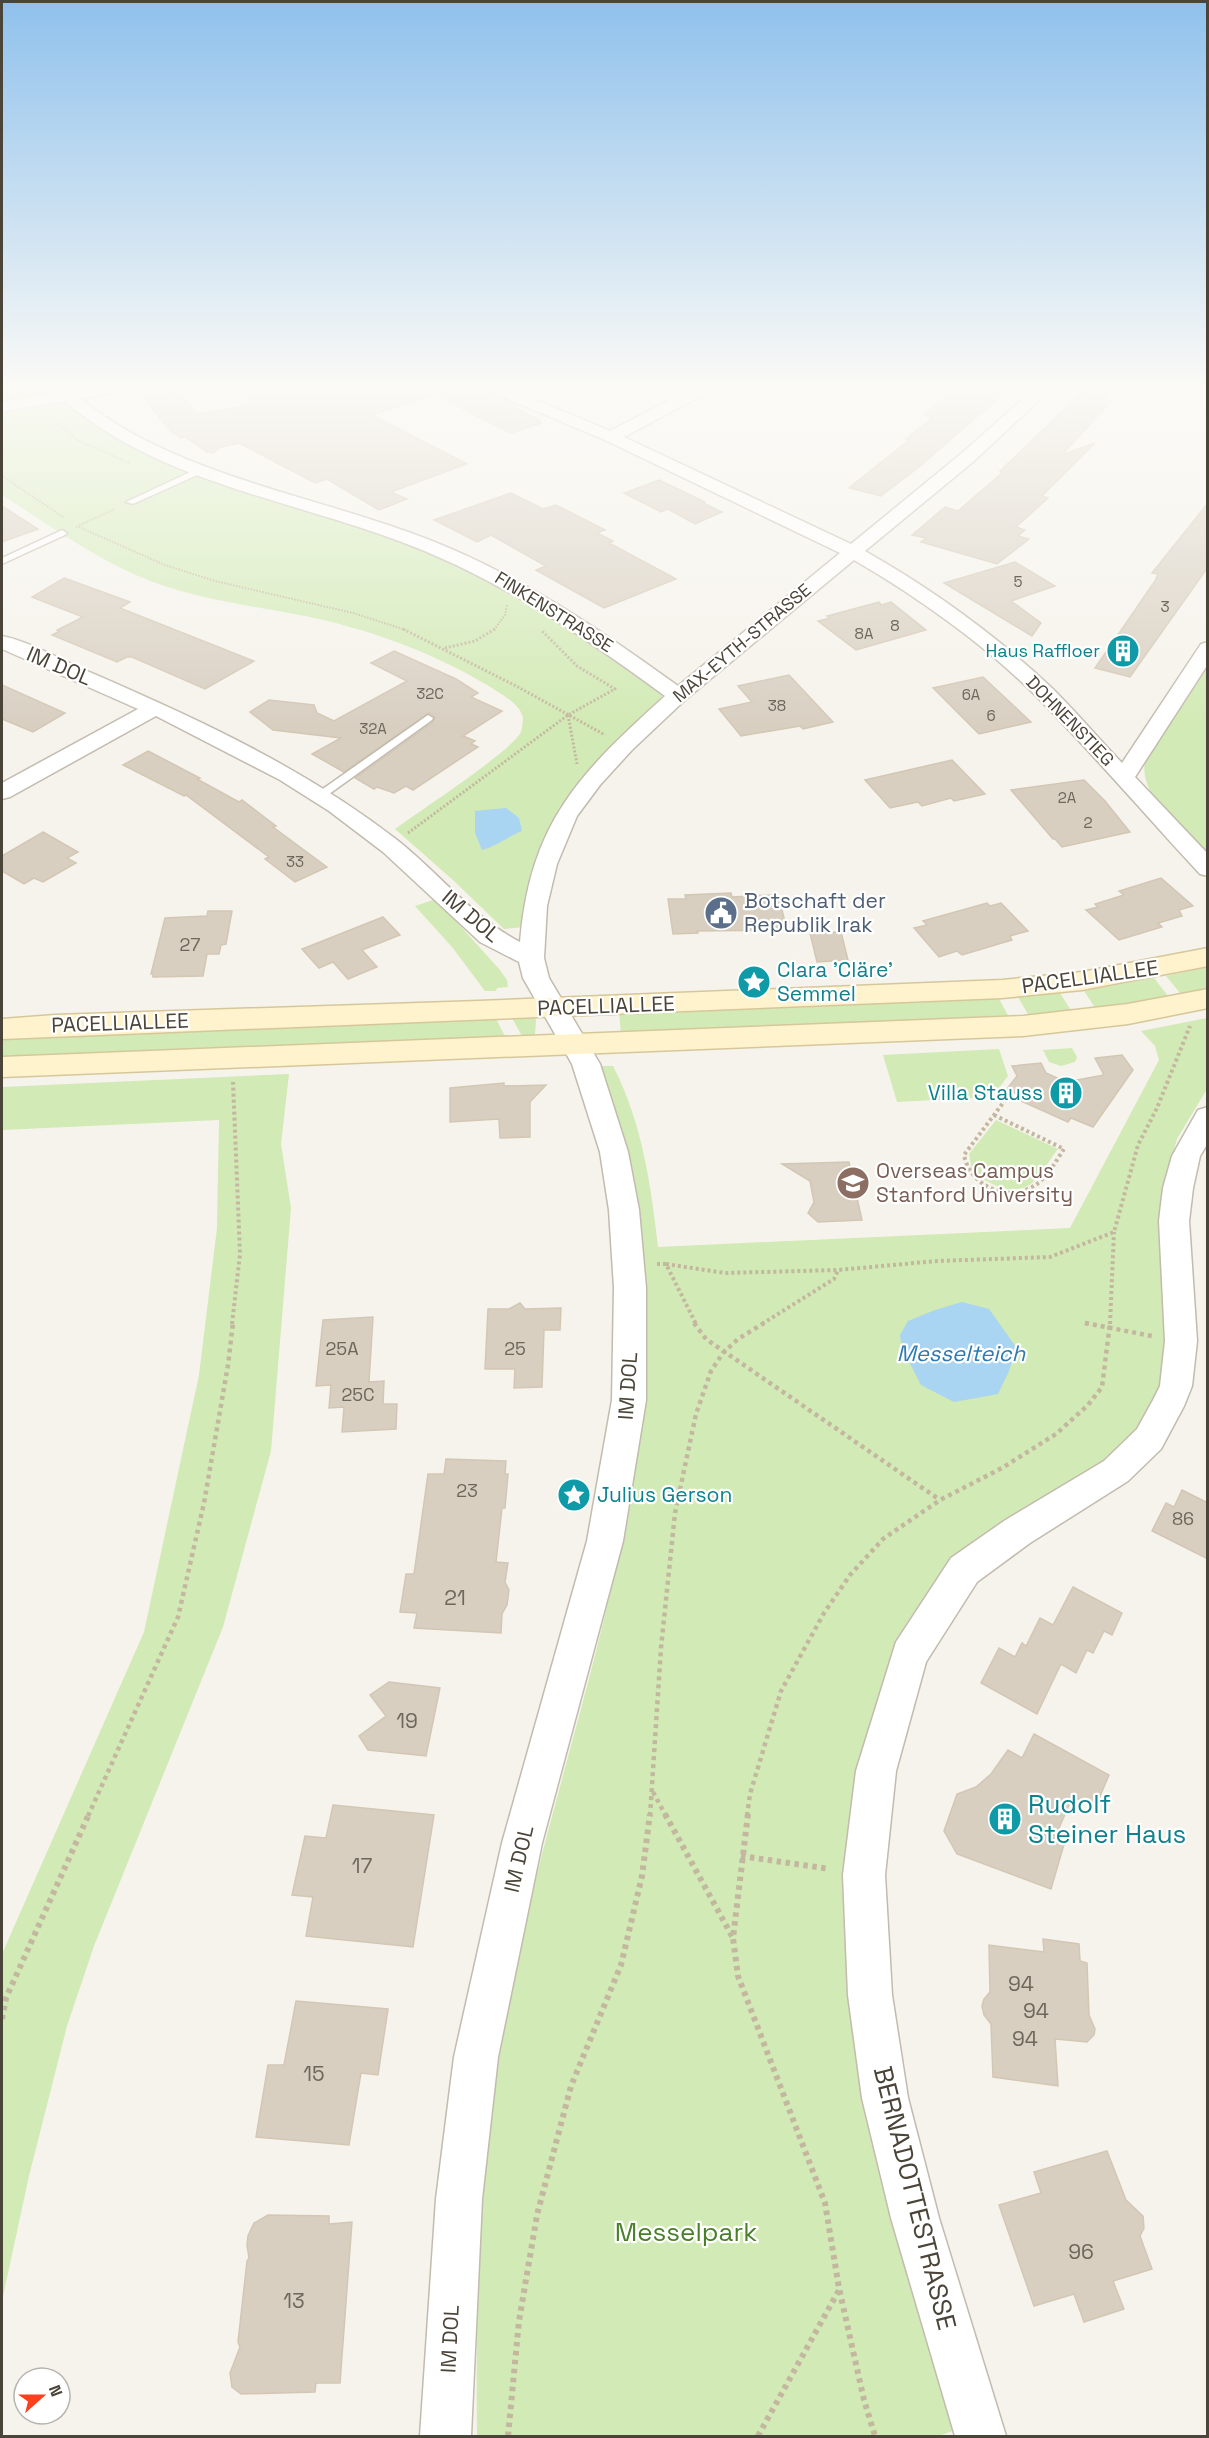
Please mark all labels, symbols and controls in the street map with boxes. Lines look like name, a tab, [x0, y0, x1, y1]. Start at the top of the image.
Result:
street label: FINKENSTRASSE	[491, 566, 618, 657]
house number: 5	[1014, 572, 1023, 591]
street label: MAX-EYTH-STRASSE	[668, 578, 815, 707]
house number: 3	[1160, 597, 1170, 616]
house number: 8	[890, 616, 900, 635]
house number: 8A	[855, 624, 874, 643]
building icon: Haus Raffloer	[1105, 633, 1141, 669]
place label: Haus Raffloer	[986, 639, 1100, 662]
street label: IM DOL	[23, 640, 96, 691]
street label: DOHNENSTIEG	[1021, 670, 1119, 771]
house number: 32C	[416, 684, 444, 703]
house number: 6A	[962, 685, 981, 704]
house number: 38	[768, 696, 786, 715]
house number: 6	[986, 706, 996, 725]
house number: 32A	[359, 719, 387, 738]
house number: 2A	[1058, 788, 1077, 807]
house number: 2	[1083, 813, 1093, 832]
house number: 33	[286, 852, 304, 871]
street label: IM DOL	[437, 883, 506, 948]
place label: Botschaft der Republik Irak	[744, 887, 886, 938]
public building icon: Botschaft der Republik Irak	[703, 895, 739, 931]
house number: 27	[180, 933, 200, 956]
street label: PACELLIALLEE	[1020, 954, 1160, 999]
place label: Clara 'Cläre' Semmel	[777, 956, 893, 1007]
place icon: Clara 'Cläre' Semmel	[736, 964, 772, 1000]
street label: PACELLIALLEE	[537, 990, 675, 1021]
street label: PACELLIALLEE	[51, 1007, 189, 1038]
building icon: Villa Stauss	[1048, 1075, 1084, 1111]
place label: Villa Stauss	[928, 1079, 1043, 1106]
place label: Overseas Campus Stanford University	[876, 1157, 1073, 1208]
school or university icon: Overseas Campus Stanford University	[835, 1165, 871, 1201]
house number: 25A	[326, 1337, 358, 1360]
house number: 25	[504, 1337, 526, 1360]
water label: Messelteich	[897, 1339, 1026, 1367]
street label: IM DOL	[612, 1351, 643, 1421]
house number: 25C	[341, 1383, 375, 1406]
place icon: Julius Gerson	[556, 1477, 592, 1513]
house number: 23	[456, 1479, 478, 1502]
place label: Julius Gerson	[597, 1481, 732, 1508]
house number: 86	[1172, 1507, 1194, 1530]
house number: 21	[444, 1584, 466, 1611]
house number: 19	[396, 1707, 418, 1734]
place label: Rudolf Steiner Haus	[1028, 1787, 1186, 1851]
building icon: Rudolf Steiner Haus	[987, 1801, 1023, 1837]
street label: IM DOL	[498, 1823, 539, 1895]
house number: 17	[352, 1852, 372, 1879]
house number: 94	[1008, 1970, 1034, 1997]
house number: 94	[1023, 1997, 1049, 2024]
house number: 94	[1012, 2025, 1038, 2052]
house number: 15	[303, 2060, 325, 2087]
street label: BERNADOTTESTRASSE	[866, 2063, 964, 2333]
park label: Messelpark	[615, 2215, 757, 2249]
house number: 96	[1068, 2238, 1094, 2265]
house number: 13	[283, 2287, 305, 2314]
street label: IM DOL	[434, 2304, 465, 2374]
north arrow	[12, 2366, 72, 2426]
text: N	[44, 2382, 67, 2400]

